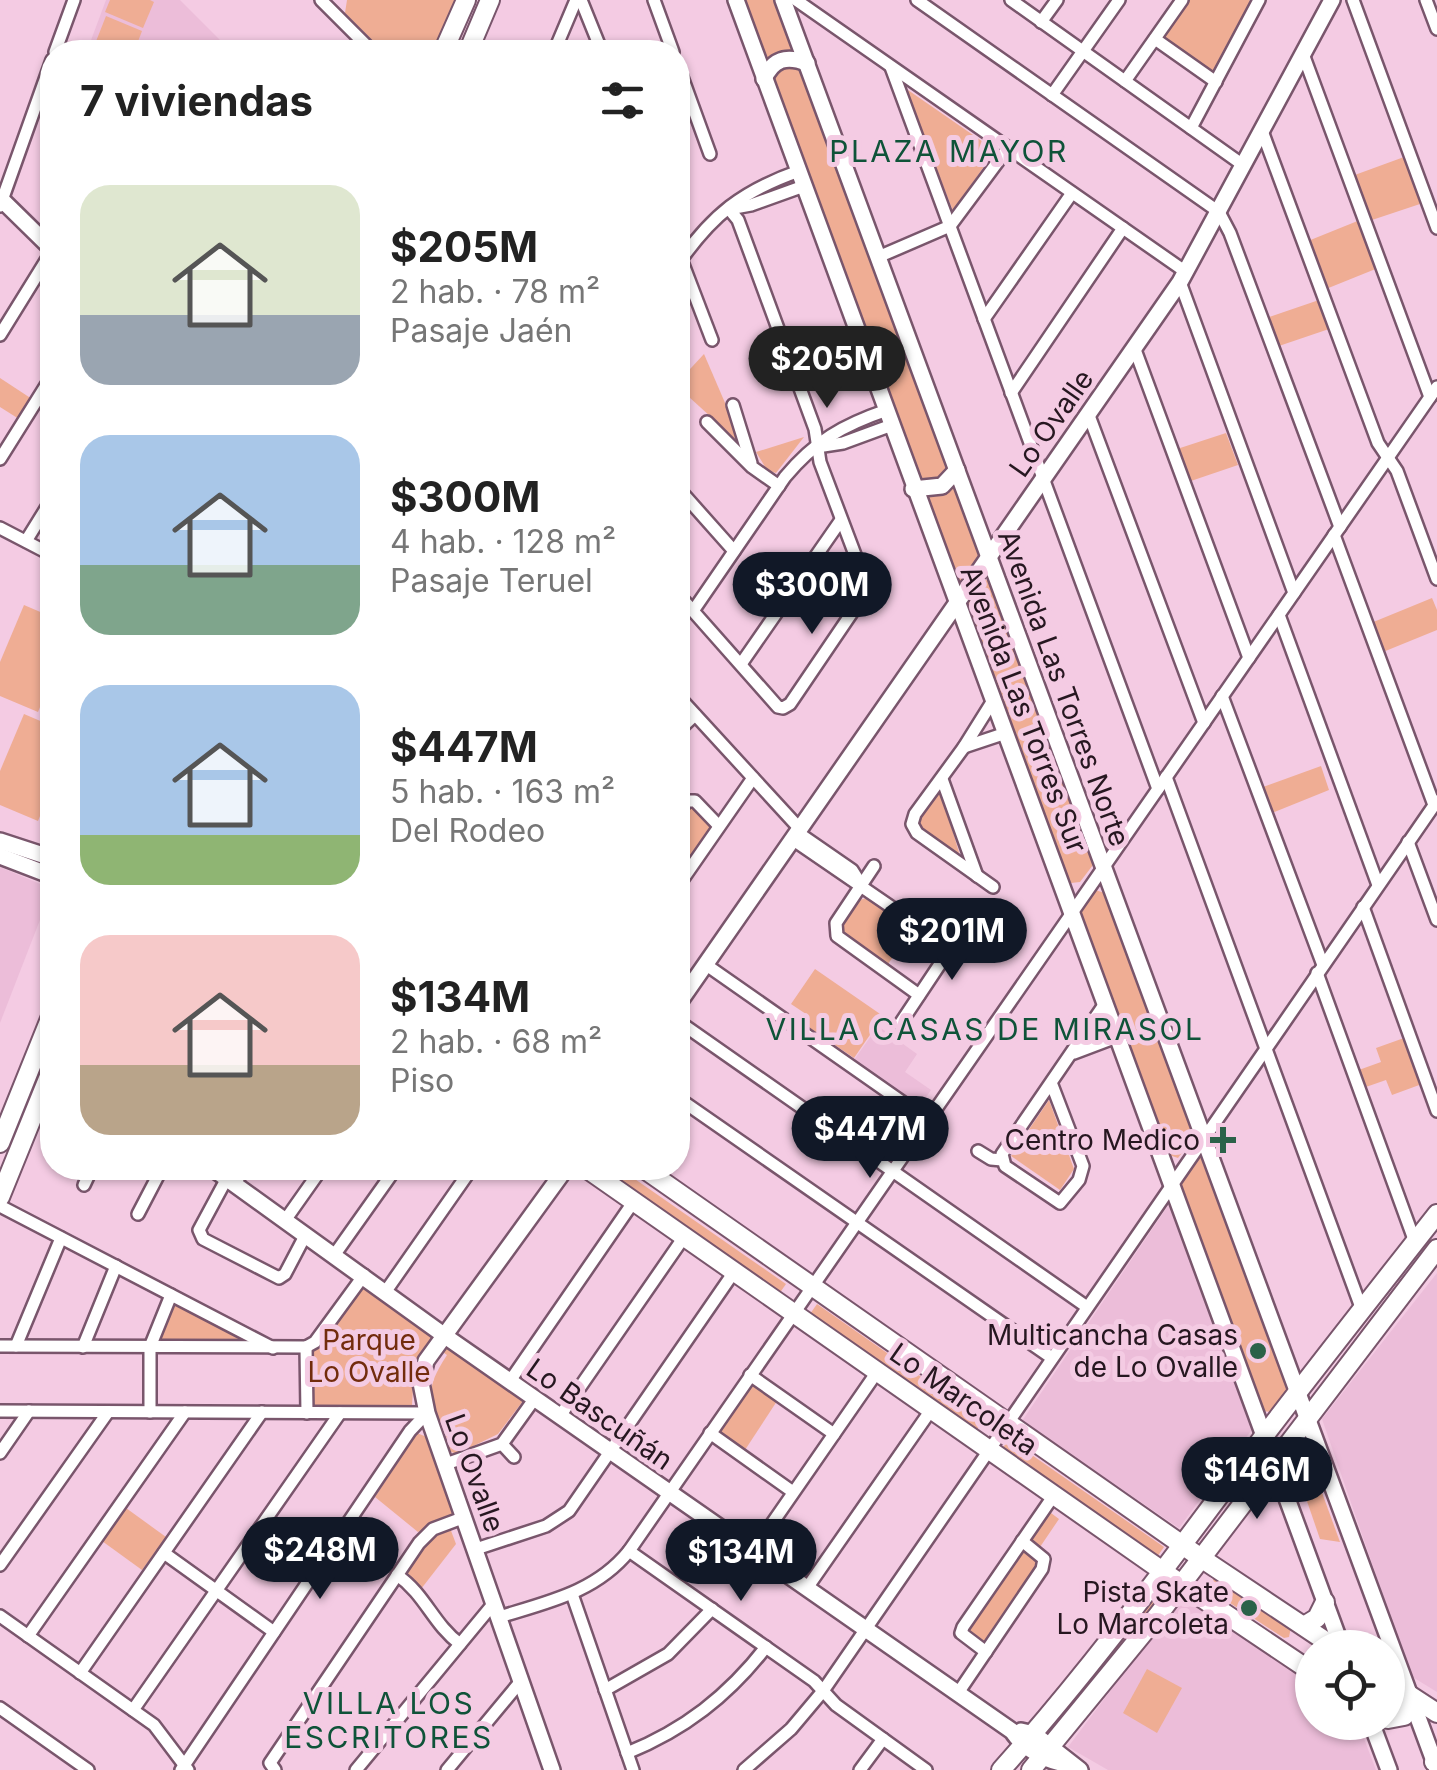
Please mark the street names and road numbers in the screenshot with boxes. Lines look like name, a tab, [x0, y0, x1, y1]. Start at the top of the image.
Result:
street label: Lo Ovalle	[1002, 363, 1100, 483]
street label: Avenida Las Torres Norte	[991, 525, 1137, 851]
street label: Avenida Las Torres Sur	[953, 561, 1095, 857]
street label: Lo Marcoleta	[884, 1336, 1044, 1462]
street label: Lo Bascuñán	[520, 1351, 680, 1477]
street label: Lo Ovalle	[438, 1409, 512, 1537]

